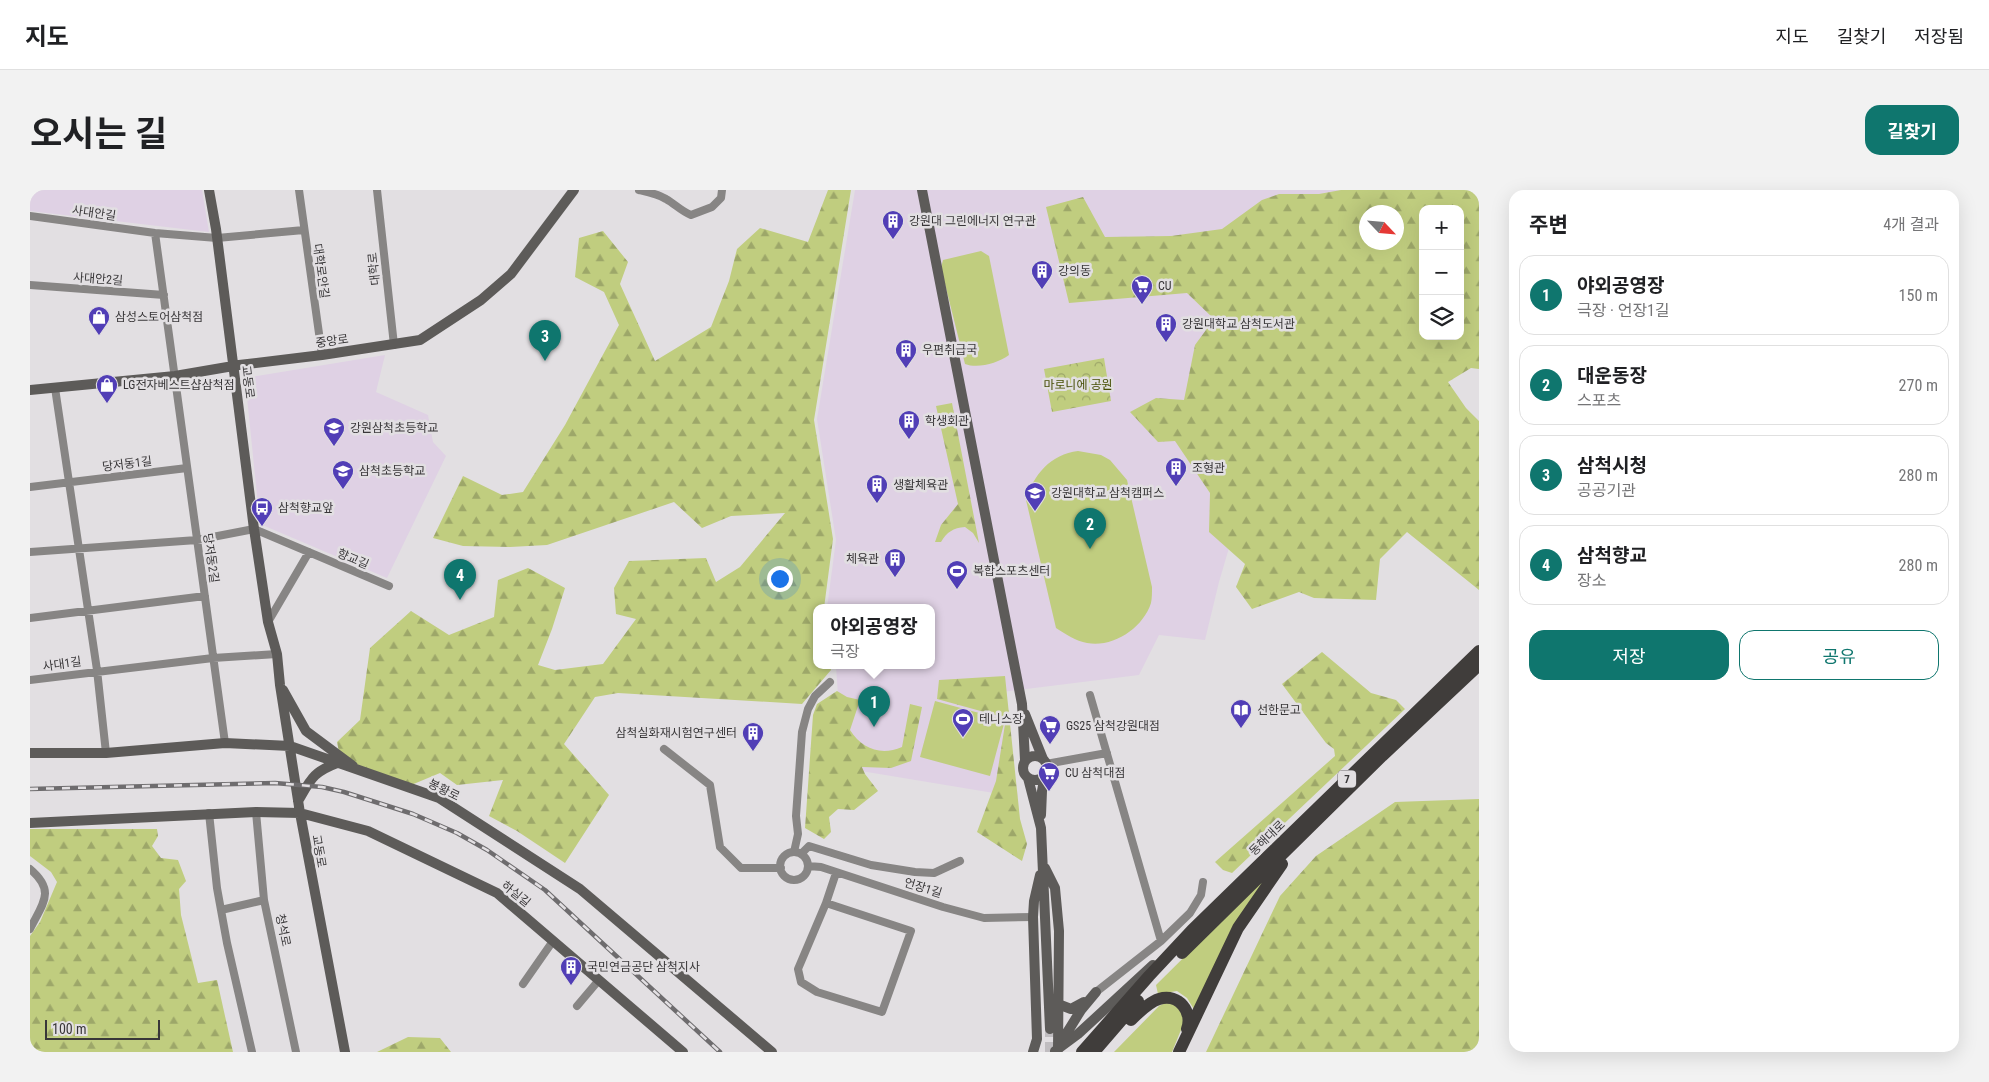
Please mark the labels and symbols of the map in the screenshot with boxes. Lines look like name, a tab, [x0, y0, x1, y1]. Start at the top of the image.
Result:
street label: 사대안길	[71, 203, 117, 223]
north arrow	[1359, 205, 1404, 250]
building icon: 강원대 그린에너지 연구관	[881, 209, 905, 240]
place label: 강원대 그린에너지 연구관	[909, 214, 1036, 228]
street label: 대학로안길	[310, 243, 332, 299]
street label: 대학로	[365, 252, 383, 286]
building icon: 강의동	[1030, 259, 1054, 290]
place label: 강의동	[1058, 264, 1091, 278]
street label: 사대안2길	[73, 270, 123, 288]
supermarket icon: CU	[1130, 274, 1154, 305]
place label: CU	[1158, 279, 1172, 293]
shop icon: 삼성스토어삼척점	[87, 305, 111, 336]
place label: 삼성스토어삼척점	[115, 310, 203, 324]
building icon: 강원대학교 삼척도서관	[1154, 312, 1178, 343]
place label: 강원대학교 삼척도서관	[1182, 317, 1295, 331]
pin: 3	[529, 320, 561, 361]
street label: 중앙로	[315, 332, 349, 350]
building icon: 우편취급국	[894, 338, 918, 369]
place label: 우편취급국	[922, 343, 977, 357]
street label: 교동로	[239, 365, 257, 399]
shop icon: LG전자베스트샵삼척점	[95, 373, 119, 404]
place label: LG전자베스트샵삼척점	[123, 378, 235, 392]
park label: 마로니에 공원	[1044, 378, 1113, 392]
building icon: 학생회관	[897, 409, 921, 440]
place label: 학생회관	[925, 414, 969, 428]
school or university icon: 강원삼척초등학교	[322, 416, 346, 447]
place label: 강원삼척초등학교	[350, 421, 438, 435]
street label: 당저동1길	[101, 454, 153, 474]
building icon: 조형관	[1164, 456, 1188, 487]
school or university icon: 삼척초등학교	[331, 459, 355, 490]
place label: 조형관	[1192, 461, 1225, 475]
place label: 삼척초등학교	[359, 464, 425, 478]
building icon: 생활체육관	[865, 473, 889, 504]
place label: 생활체육관	[893, 478, 948, 492]
school or university icon: 강원대학교 삼척캠퍼스	[1023, 481, 1047, 512]
place label: 강원대학교 삼척캠퍼스	[1051, 486, 1164, 500]
bus stop icon: 삼척향교앞	[250, 496, 274, 527]
place label: 삼척향교앞	[278, 501, 333, 515]
pin: 2	[1074, 508, 1106, 549]
street label: 당저동2길	[201, 532, 221, 584]
street label: 향교길	[335, 546, 371, 572]
building icon: 체육관	[883, 547, 907, 578]
place label: 체육관	[846, 552, 879, 566]
pin: 4	[444, 559, 476, 600]
sports icon: 복합스포츠센터	[945, 559, 969, 590]
place label: 복합스포츠센터	[973, 564, 1050, 578]
your location	[767, 566, 793, 592]
street label: 사대1길	[42, 654, 82, 674]
pin: 1	[858, 686, 890, 727]
library icon: 선한문고	[1229, 698, 1253, 729]
place label: 선한문고	[1257, 703, 1301, 717]
sports icon: 테니스장	[951, 707, 975, 738]
place label: 테니스장	[979, 712, 1023, 726]
supermarket icon: GS25 삼척강원대점	[1038, 714, 1062, 745]
place label: GS25 삼척강원대점	[1066, 719, 1160, 733]
building icon: 삼척실화재시험연구센터	[741, 721, 765, 752]
place label: 삼척실화재시험연구센터	[616, 726, 737, 740]
supermarket icon: CU 삼척대점	[1037, 761, 1061, 792]
place label: CU 삼척대점	[1065, 766, 1125, 780]
road number: 7	[1338, 770, 1356, 788]
street label: 봉황로	[426, 776, 462, 804]
street label: 동해대로	[1246, 818, 1288, 858]
street label: 교동로	[309, 833, 329, 869]
street label: 언장1길	[902, 876, 944, 900]
street label: 하실길	[499, 878, 533, 910]
street label: 청석로	[273, 912, 293, 948]
building icon: 국민연금공단 삼척지사	[559, 955, 583, 986]
place label: 국민연금공단 삼척지사	[587, 960, 700, 974]
scale bar	[45, 1017, 160, 1040]

